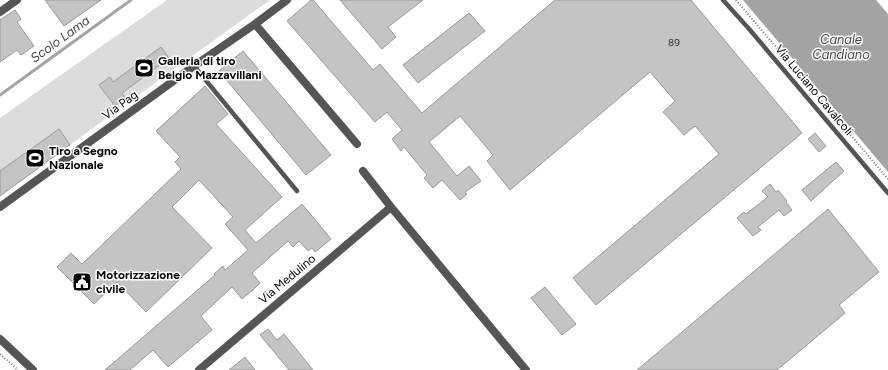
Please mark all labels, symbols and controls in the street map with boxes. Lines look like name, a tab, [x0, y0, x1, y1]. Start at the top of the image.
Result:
water label: Scolo Lama	[28, 12, 93, 65]
water label: Canale Candiano	[812, 32, 870, 62]
house number: 89	[668, 36, 680, 49]
street label: Via Luciano Cavalcoli	[772, 42, 856, 138]
place label: Galleria di tiro Belgio Mazzavillani	[158, 54, 262, 82]
sports icon: Galleria di tiro Belgio Mazzavillani	[133, 57, 155, 79]
street label: Via Pag	[100, 88, 140, 122]
place label: Tiro a Segno Nazionale	[49, 144, 118, 172]
sports icon: Tiro a Segno Nazionale	[24, 147, 46, 169]
street label: Via Medulino	[256, 251, 318, 307]
place label: Motorizzazione civile	[96, 268, 180, 296]
public building icon: Motorizzazione civile	[71, 271, 93, 293]

